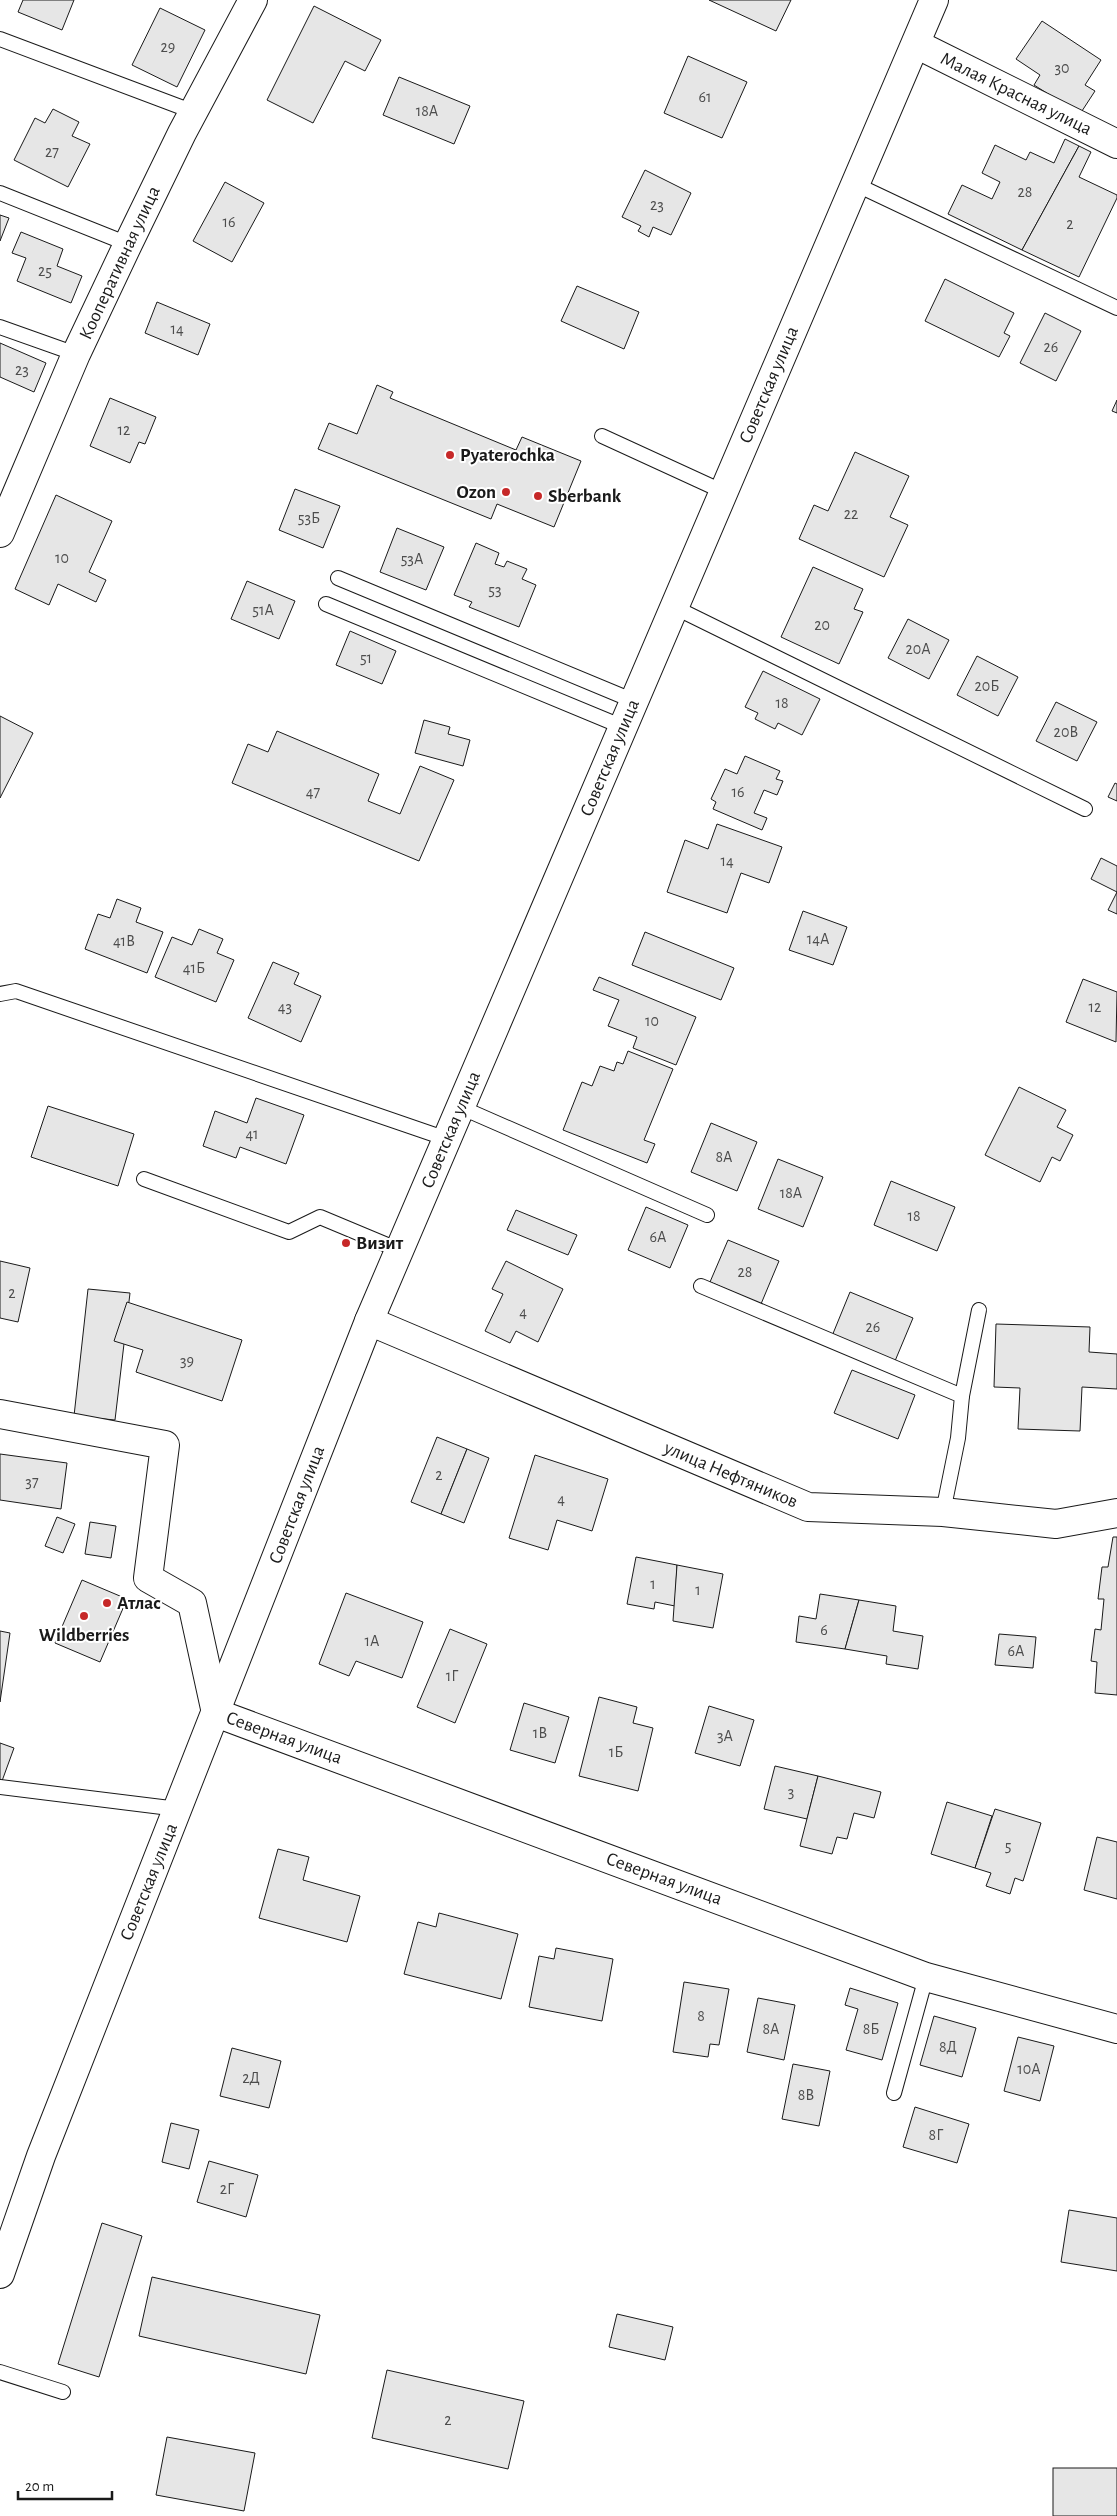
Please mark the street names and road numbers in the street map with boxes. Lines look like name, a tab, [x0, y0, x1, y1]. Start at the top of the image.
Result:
street label: Малая Красная улица	[937, 49, 1095, 139]
street label: Кооперативная улица	[76, 183, 164, 343]
street label: Советская улица	[736, 323, 802, 446]
street label: Советская улица	[577, 696, 643, 819]
street label: Советская улица	[418, 1068, 484, 1191]
street label: улица Нефтяников	[661, 1438, 801, 1512]
street label: Советская улица	[266, 1443, 328, 1567]
street label: Северная улица	[223, 1708, 345, 1768]
street label: Советская улица	[117, 1820, 181, 1944]
street label: Северная улица	[603, 1849, 725, 1909]

